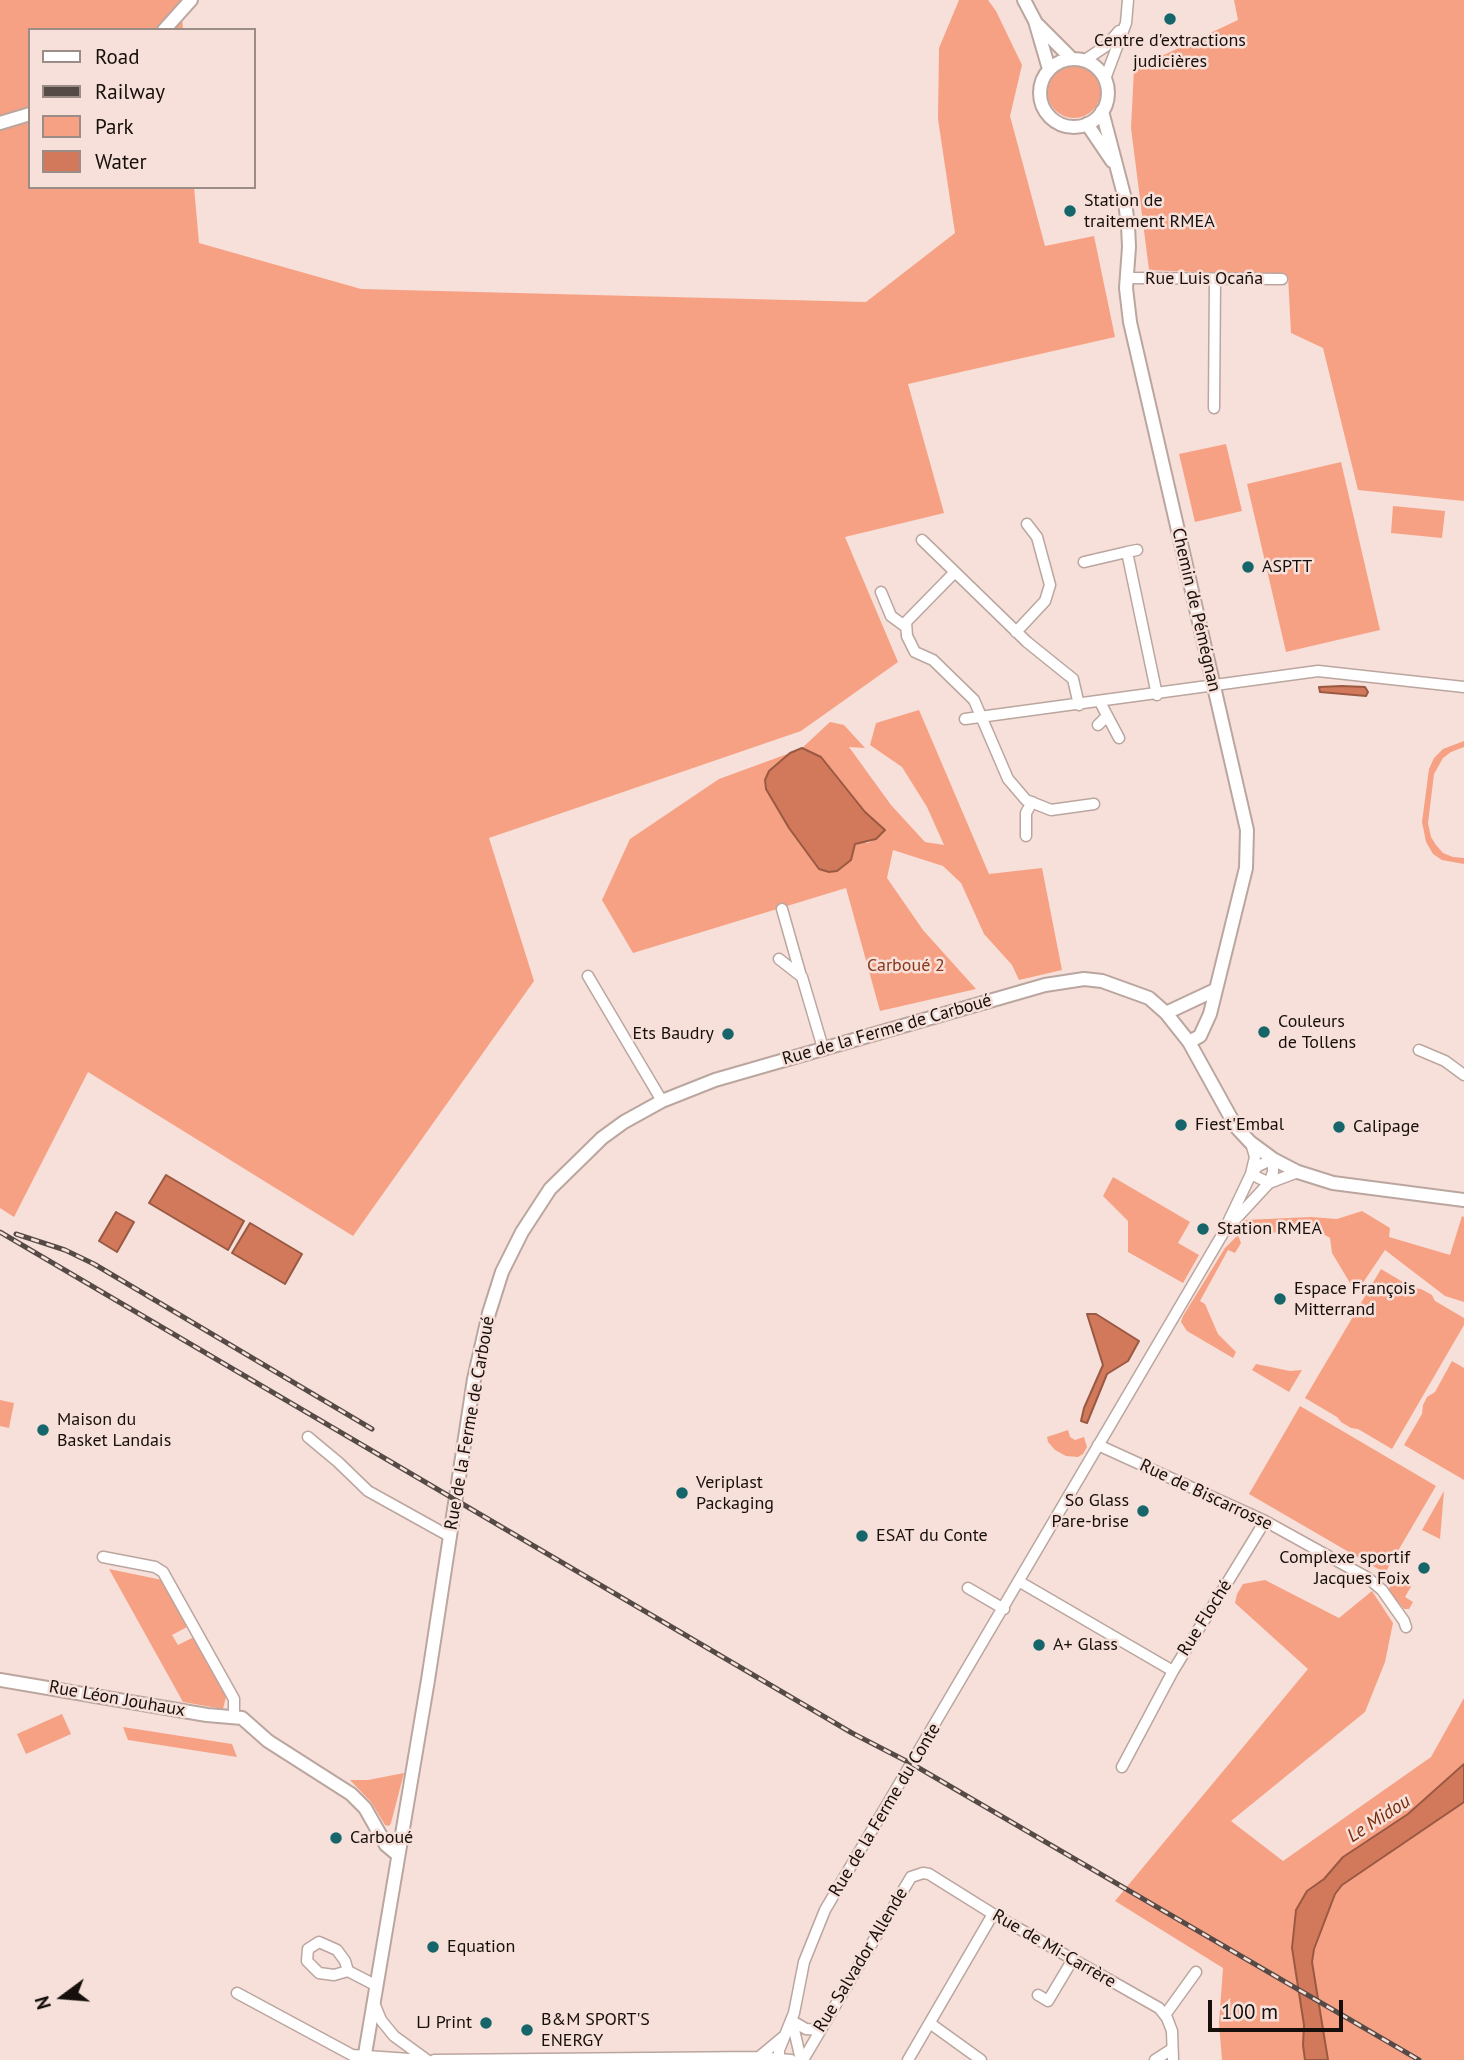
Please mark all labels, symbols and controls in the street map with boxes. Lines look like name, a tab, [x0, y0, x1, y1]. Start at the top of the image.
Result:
marker: Centre d'extractions judicières	[1162, 11, 1178, 27]
legend	[28, 28, 256, 189]
place label: Centre d'extractions judicières	[1094, 30, 1246, 72]
text: Road	[95, 43, 139, 70]
text: Railway	[95, 78, 165, 105]
text: Park	[95, 113, 134, 140]
text: Water	[95, 148, 147, 175]
place label: Station de traitement RMEA	[1084, 190, 1215, 232]
marker: Station de traitement RMEA	[1062, 203, 1078, 219]
street label: Rue Luis Ocaña	[1145, 268, 1263, 290]
street label: Chemin de Pémégnan	[1167, 526, 1225, 694]
place label: ASPTT	[1262, 556, 1312, 578]
marker: ASPTT	[1240, 559, 1256, 575]
park label: Carboué 2	[867, 955, 945, 977]
street label: Rue de la Ferme de Carboué	[780, 990, 994, 1070]
place label: Couleurs de Tollens	[1278, 1011, 1356, 1054]
place label: Ets Baudry	[633, 1023, 714, 1045]
marker: Couleurs de Tollens	[1256, 1024, 1272, 1040]
marker: Ets Baudry	[720, 1026, 736, 1042]
place label: Fiest'Embal	[1195, 1114, 1284, 1136]
place label: Calipage	[1353, 1116, 1419, 1138]
marker: Fiest'Embal	[1173, 1117, 1189, 1133]
marker: Calipage	[1331, 1119, 1347, 1135]
place label: Station RMEA	[1217, 1218, 1322, 1240]
marker: Station RMEA	[1195, 1221, 1211, 1237]
place label: Espace François Mitterrand	[1294, 1278, 1415, 1320]
marker: Espace François Mitterrand	[1272, 1291, 1288, 1307]
street label: Rue de la Ferme de Carboué	[441, 1314, 499, 1532]
place label: Maison du Basket Landais	[57, 1409, 171, 1452]
marker: Maison du Basket Landais	[35, 1422, 51, 1438]
street label: Rue de Biscarrosse	[1136, 1455, 1276, 1535]
place label: Veriplast Packaging	[696, 1472, 774, 1514]
marker: Veriplast Packaging	[674, 1485, 690, 1501]
place label: So Glass Pare-brise	[1052, 1490, 1129, 1532]
marker: So Glass Pare-brise	[1135, 1503, 1151, 1519]
place label: ESAT du Conte	[876, 1525, 988, 1547]
marker: ESAT du Conte	[854, 1528, 870, 1544]
place label: Complexe sportif Jacques Foix	[1279, 1547, 1410, 1590]
marker: Complexe sportif Jacques Foix	[1416, 1560, 1432, 1576]
street label: Rue Floché	[1173, 1576, 1237, 1660]
place label: A+ Glass	[1053, 1634, 1118, 1656]
marker: A+ Glass	[1031, 1637, 1047, 1653]
street label: Rue Léon Jouhaux	[47, 1676, 187, 1722]
street label: Rue de la Ferme du Conte	[825, 1719, 945, 1901]
water label: Le Midou	[1343, 1790, 1415, 1848]
place label: Carboué	[350, 1827, 413, 1849]
marker: Carboué	[328, 1830, 344, 1846]
street label: Rue Salvador Allende	[809, 1884, 913, 2036]
street label: Rue de Mi-Carrère	[988, 1905, 1120, 1993]
place label: Equation	[447, 1936, 515, 1958]
marker: Equation	[425, 1939, 441, 1955]
north arrow	[28, 1962, 98, 2032]
scale bar	[1212, 1986, 1347, 2030]
text: N	[30, 1993, 56, 2012]
text: 100 m	[1221, 1998, 1278, 2025]
place label: B&M SPORT'S ENERGY	[541, 2009, 650, 2052]
place label: LJ Print	[416, 2012, 472, 2034]
marker: LJ Print	[478, 2015, 494, 2031]
marker: B&M SPORT'S ENERGY	[519, 2022, 535, 2038]

